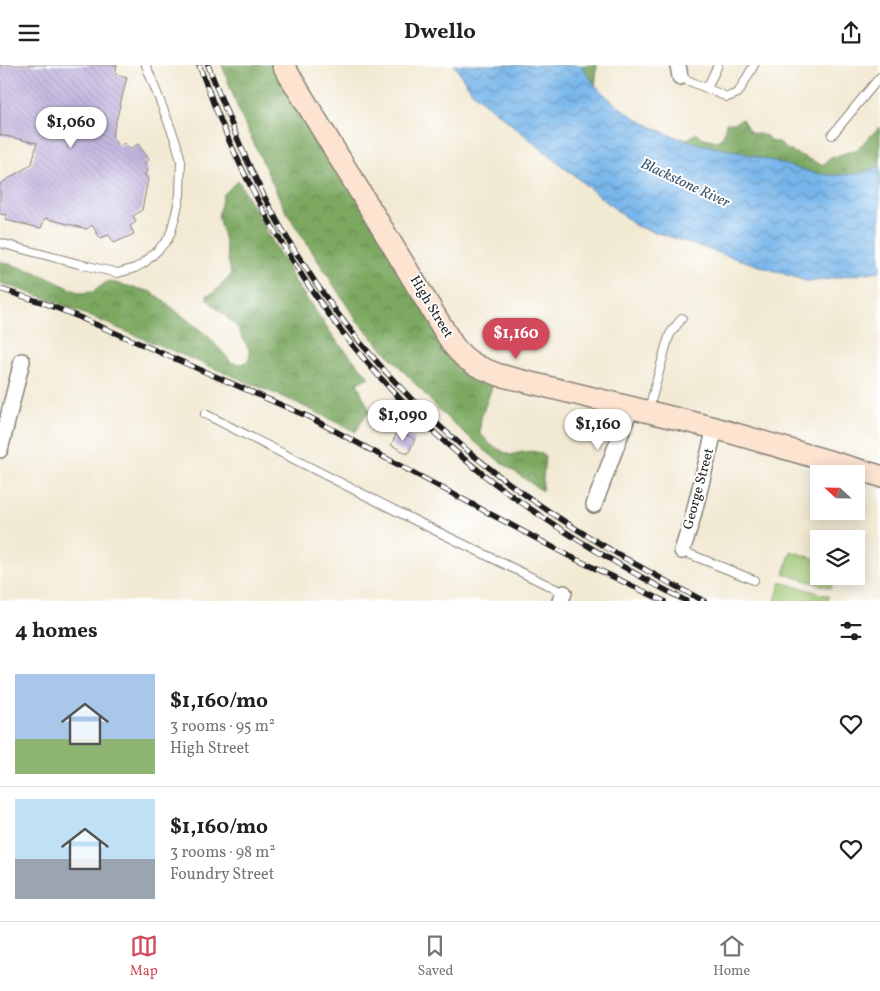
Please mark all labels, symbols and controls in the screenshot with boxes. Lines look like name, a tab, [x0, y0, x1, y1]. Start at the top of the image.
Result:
text: Dwello	[404, 17, 476, 48]
icon: menu	[15, 19, 43, 47]
icon: share	[837, 19, 865, 47]
pin: $1,060	[30, 107, 112, 149]
text: $1,060	[47, 112, 95, 134]
water label: Blackstone River	[637, 154, 733, 214]
street label: High Street	[405, 272, 457, 342]
pin: $1,160	[475, 317, 557, 360]
text: $1,160	[493, 323, 539, 345]
pin: $1,090	[362, 399, 444, 442]
text: $1,090	[379, 405, 427, 427]
pin: $1,160	[557, 409, 639, 451]
text: $1,160	[575, 414, 621, 436]
street label: George Street	[679, 446, 719, 532]
north arrow	[810, 465, 865, 520]
map controls	[810, 465, 865, 585]
button: layers	[810, 530, 865, 585]
text: 4 homes	[15, 617, 98, 646]
icon: filters	[837, 617, 865, 645]
text: $1,160/mo	[170, 687, 268, 716]
icon: home	[55, 694, 115, 754]
icon: heart	[837, 710, 865, 738]
text: 3 rooms · 95 m²	[170, 716, 275, 738]
text: High Street	[170, 738, 250, 760]
text: $1,160/mo	[170, 813, 268, 842]
icon: home	[55, 819, 115, 879]
icon: heart	[837, 835, 865, 863]
text: 3 rooms · 98 m²	[170, 842, 275, 864]
text: Foundry Street	[170, 864, 274, 886]
tab: Map	[130, 932, 158, 981]
tab: Saved	[417, 932, 454, 981]
tab: Home	[713, 932, 750, 981]

